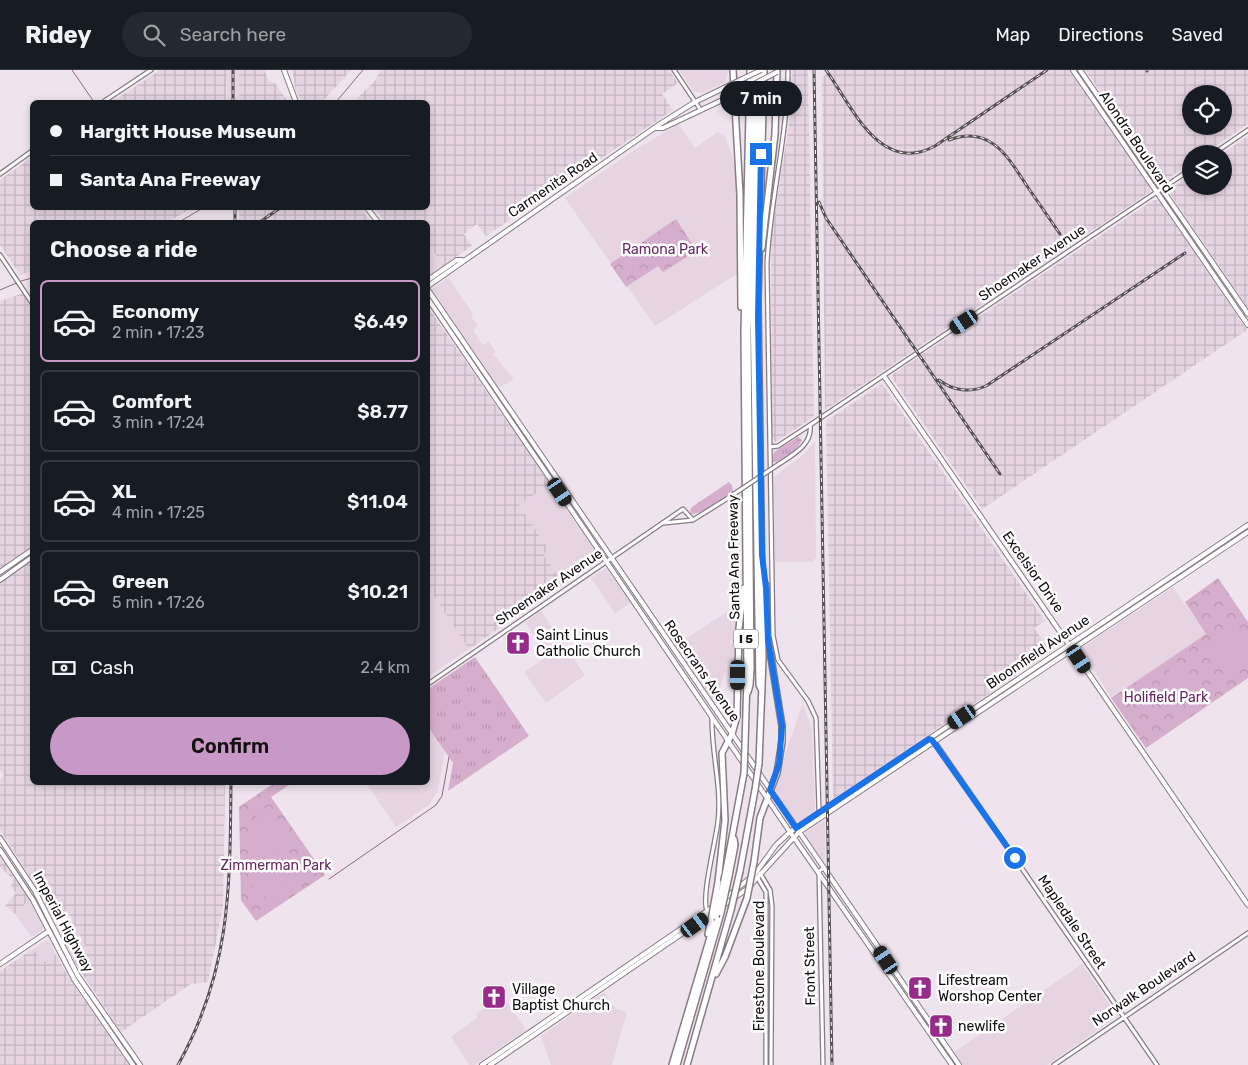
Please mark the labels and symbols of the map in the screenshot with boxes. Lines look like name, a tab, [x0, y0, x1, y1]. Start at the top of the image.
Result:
callout: 7 min	[720, 82, 802, 116]
street label: Alondra Boulevard	[1096, 88, 1176, 196]
route end	[750, 143, 772, 165]
street label: Carmenita Road	[505, 149, 601, 221]
street label: Shoemaker Avenue	[975, 221, 1089, 305]
park label: Ramona Park	[622, 241, 709, 258]
car	[947, 307, 980, 337]
car	[545, 475, 574, 509]
street label: Santa Ana Freeway	[724, 494, 744, 620]
street label: Excelsior Drive	[999, 528, 1067, 616]
street label: Shoemaker Avenue	[492, 545, 606, 629]
street label: Bloomfield Avenue	[983, 611, 1093, 693]
street label: Rosecrans Avenue	[660, 617, 744, 725]
place label: Saint Linus Catholic Church	[536, 627, 641, 660]
church icon: Saint Linus Catholic Church	[505, 630, 531, 656]
road number: I 5	[734, 630, 758, 648]
car	[1064, 642, 1093, 676]
car	[730, 660, 745, 690]
park label: Holifield Park	[1124, 689, 1209, 706]
car	[945, 702, 978, 732]
route start	[1004, 847, 1026, 869]
park label: Zimmerman Park	[220, 857, 332, 874]
street label: Imperial Highway	[29, 868, 97, 976]
street label: Mapledale Street	[1034, 872, 1110, 973]
street label: Firestone Boulevard	[751, 901, 768, 1031]
car	[678, 910, 711, 940]
street label: Front Street	[801, 926, 819, 1006]
car	[871, 943, 900, 977]
street label: Norwalk Boulevard	[1089, 948, 1199, 1030]
place label: Lifestream Worshop Center	[938, 972, 1043, 1005]
church icon: Lifestream Worshop Center	[907, 975, 933, 1001]
place label: Village Baptist Church	[512, 981, 610, 1014]
church icon: Village Baptist Church	[481, 984, 507, 1010]
church icon: newlife	[928, 1013, 954, 1039]
place label: newlife	[958, 1018, 1005, 1035]

